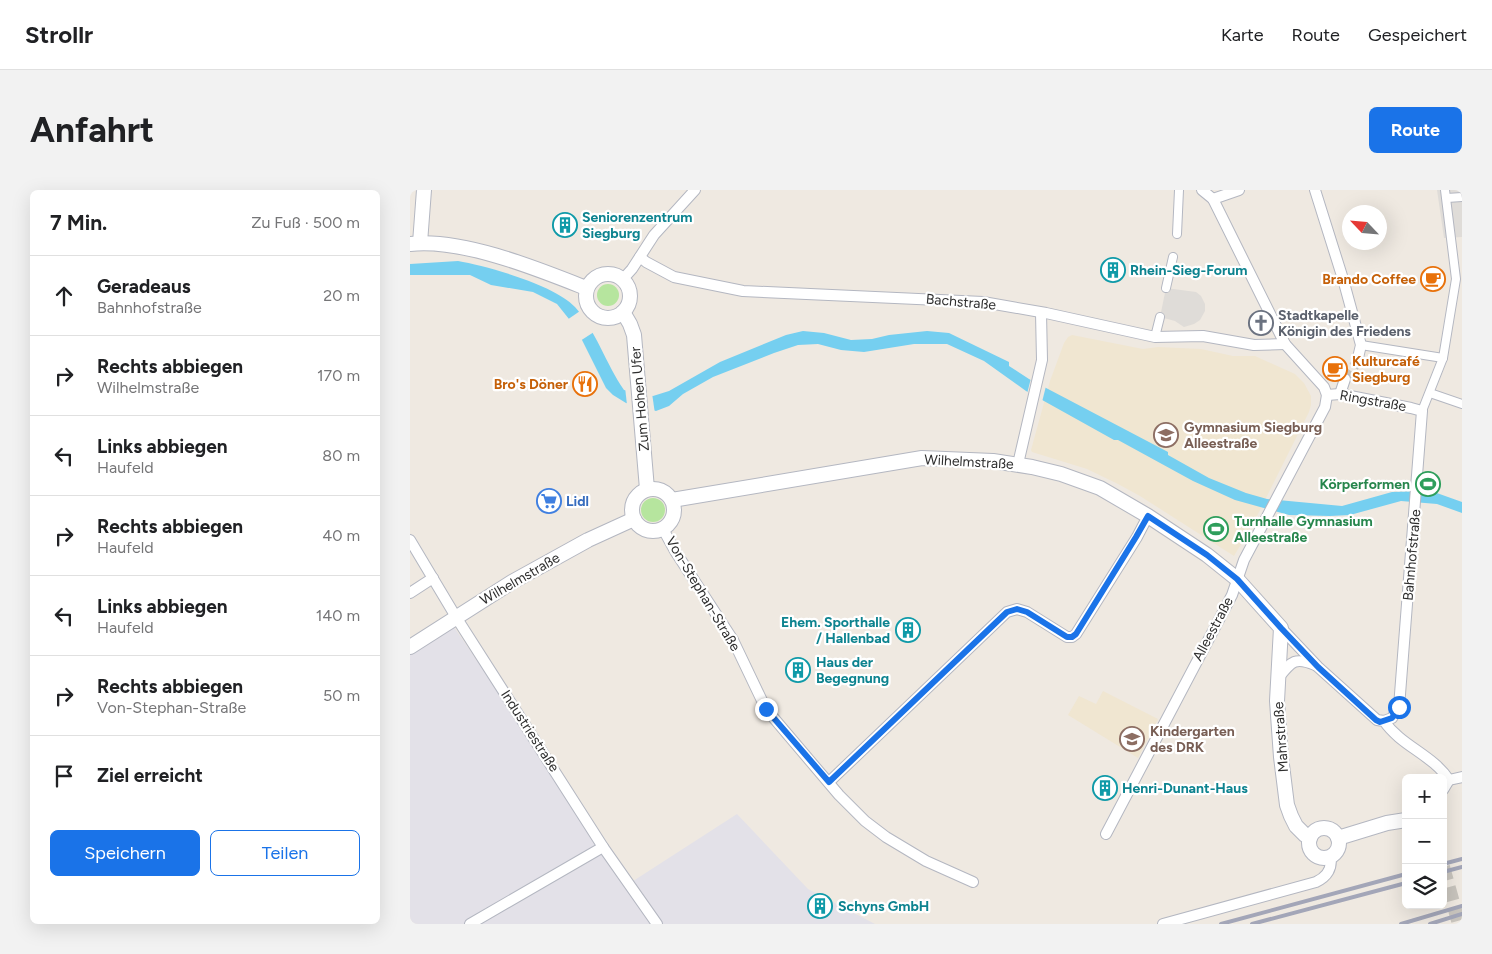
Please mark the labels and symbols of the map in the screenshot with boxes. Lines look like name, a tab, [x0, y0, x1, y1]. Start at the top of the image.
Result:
north arrow	[1342, 205, 1387, 250]
place label: Seniorenzentrum Siegburg	[582, 209, 693, 242]
building icon: Seniorenzentrum Siegburg	[552, 212, 578, 238]
building icon: Rhein-Sieg-Forum	[1100, 257, 1126, 283]
place label: Rhein-Sieg-Forum	[1130, 262, 1247, 279]
cafe icon: Brando Coffee	[1420, 266, 1446, 292]
place label: Brando Coffee	[1322, 271, 1416, 288]
street label: Bachstraße	[925, 290, 997, 314]
place label: Stadtkapelle Königin des Friedens	[1278, 307, 1411, 340]
church icon: Stadtkapelle Königin des Friedens	[1248, 310, 1274, 336]
street label: Zum Hohen Ufer	[627, 346, 653, 452]
place label: Kulturcafé Siegburg	[1352, 353, 1420, 386]
cafe icon: Kulturcafé Siegburg	[1322, 356, 1348, 382]
restaurant icon: Bro's Döner	[572, 371, 598, 397]
place label: Bro's Döner	[494, 376, 569, 393]
street label: Ringstraße	[1338, 387, 1408, 415]
place label: Gymnasium Siegburg Alleestraße	[1184, 419, 1322, 452]
school or university icon: Gymnasium Siegburg Alleestraße	[1153, 422, 1179, 448]
street label: Wilhelmstraße	[924, 451, 1014, 473]
sports icon: Körperformen	[1415, 471, 1441, 497]
place label: Körperformen	[1319, 476, 1410, 493]
supermarket icon: Lidl	[536, 488, 562, 514]
place label: Lidl	[566, 493, 589, 510]
street label: Bahnhofstraße	[1400, 508, 1424, 601]
place label: Turnhalle Gymnasium Alleestraße	[1234, 513, 1373, 546]
sports icon: Turnhalle Gymnasium Alleestraße	[1203, 516, 1229, 542]
street label: Von-Stephan-Straße	[662, 534, 744, 655]
street label: Wilhelmstraße	[477, 549, 563, 609]
street label: Alleestraße	[1189, 594, 1237, 664]
place label: Ehem. Sporthalle / Hallenbad	[781, 614, 890, 647]
building icon: Ehem. Sporthalle / Hallenbad	[895, 617, 921, 643]
place label: Haus der Begegnung	[816, 654, 889, 687]
building icon: Haus der Begegnung	[785, 657, 811, 683]
street label: Industriestraße	[497, 687, 563, 775]
route start	[1388, 696, 1411, 719]
route end	[755, 698, 778, 721]
street label: Mahrstraße	[1270, 701, 1292, 773]
place label: Kindergarten des DRK	[1150, 723, 1235, 756]
school or university icon: Kindergarten des DRK	[1119, 726, 1145, 752]
building icon: Henri-Dunant-Haus	[1092, 775, 1118, 801]
place label: Henri-Dunant-Haus	[1122, 780, 1248, 797]
building icon: Schyns GmbH	[807, 893, 833, 919]
place label: Schyns GmbH	[838, 898, 929, 915]

